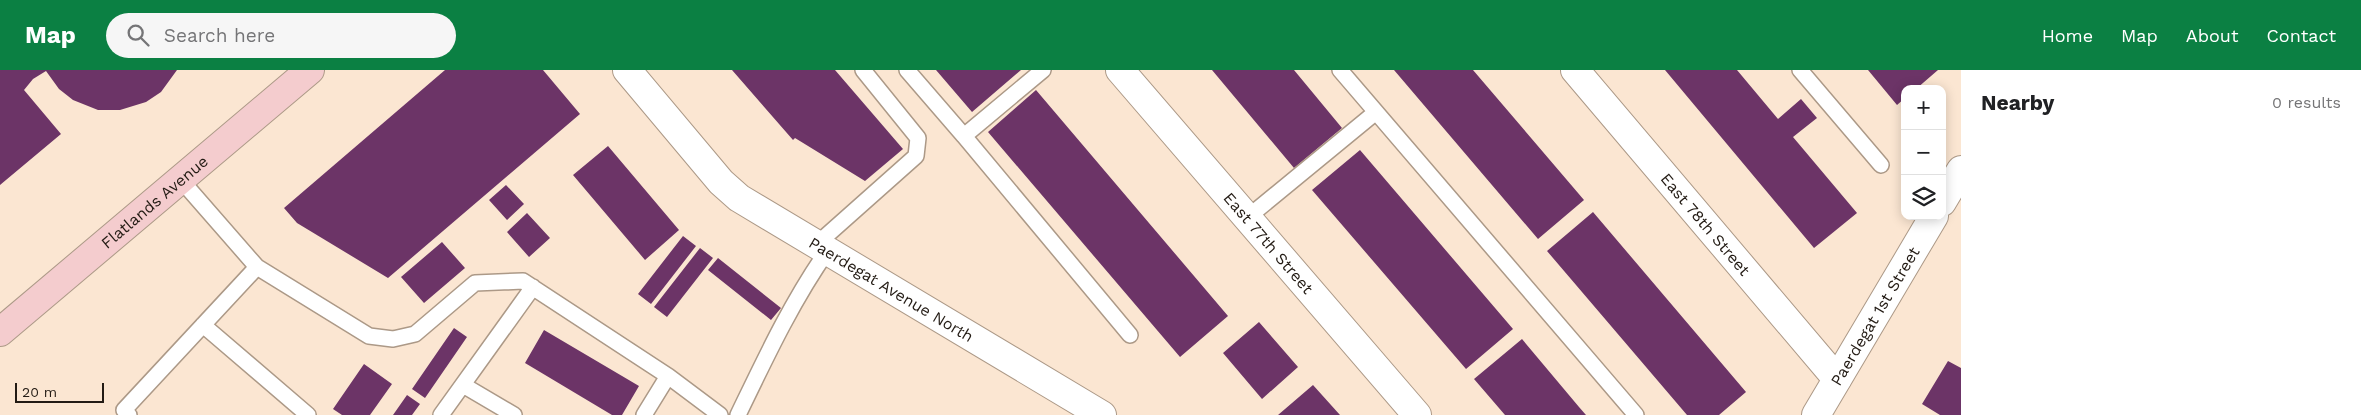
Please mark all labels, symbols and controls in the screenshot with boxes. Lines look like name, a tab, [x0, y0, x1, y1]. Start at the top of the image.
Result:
search box	[106, 13, 456, 58]
text: Map	[25, 21, 76, 49]
icon: search	[124, 21, 152, 49]
text: Search here	[164, 24, 275, 47]
text: Home	[2042, 25, 2093, 46]
text: Map	[2121, 25, 2158, 46]
text: About	[2186, 25, 2238, 46]
text: Contact	[2266, 25, 2336, 46]
map controls	[1901, 85, 1946, 220]
button: +	[1901, 85, 1946, 130]
text: Nearby	[1981, 90, 2054, 115]
text: 0 results	[2272, 93, 2341, 112]
button: −	[1901, 130, 1946, 175]
street label: Flatlands Avenue	[97, 151, 212, 252]
street label: East 78th Street	[1657, 169, 1754, 279]
button: layers	[1901, 175, 1946, 220]
street label: East 77th Street	[1220, 188, 1318, 298]
street label: Paerdegat Avenue North	[806, 233, 977, 346]
street label: Paerdegat 1st Street	[1826, 243, 1923, 389]
scale bar	[15, 380, 104, 403]
text: 20 m	[22, 384, 57, 400]

